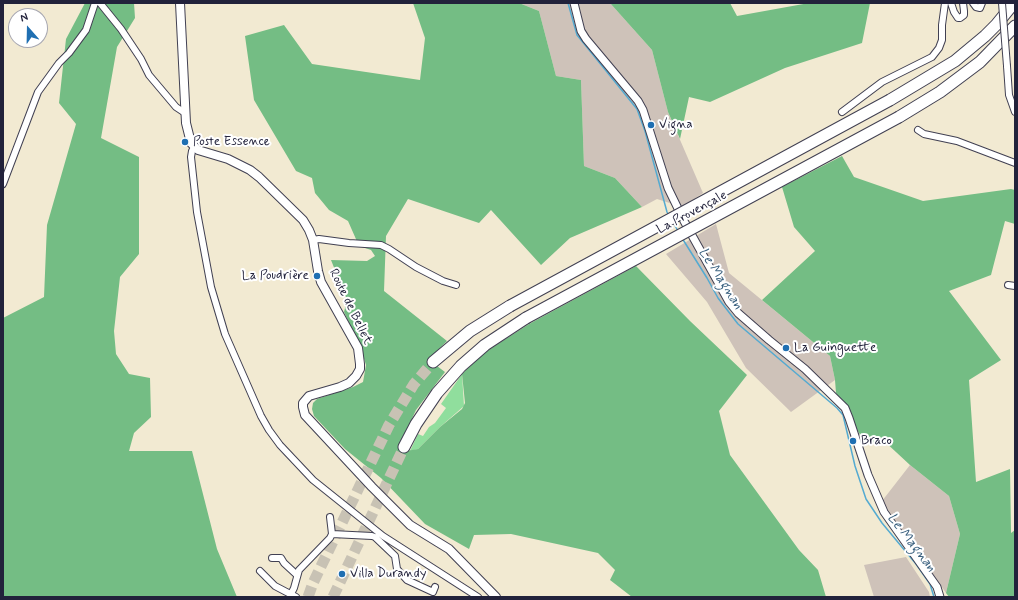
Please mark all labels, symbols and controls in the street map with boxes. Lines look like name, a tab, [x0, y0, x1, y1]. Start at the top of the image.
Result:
north arrow	[8, 8, 48, 48]
text: N	[18, 10, 30, 25]
place label: Vigna	[659, 117, 693, 133]
marker: Vigna	[646, 120, 656, 130]
place label: Poste Essence	[193, 134, 270, 150]
marker: Poste Essence	[180, 137, 190, 147]
street label: La Provençale	[654, 188, 730, 238]
water label: Le Magnan	[694, 245, 746, 313]
street label: Route de Bellet	[325, 267, 375, 347]
place label: La Poudrière	[242, 268, 309, 284]
marker: La Poudrière	[312, 271, 322, 281]
place label: La Guinguette	[794, 340, 876, 356]
marker: La Guinguette	[781, 343, 791, 353]
place label: Braco	[861, 433, 892, 449]
marker: Braco	[848, 436, 858, 446]
water label: Le Magnan	[883, 510, 939, 576]
place label: Villa Durandy	[350, 566, 426, 582]
marker: Villa Durandy	[337, 569, 347, 579]

